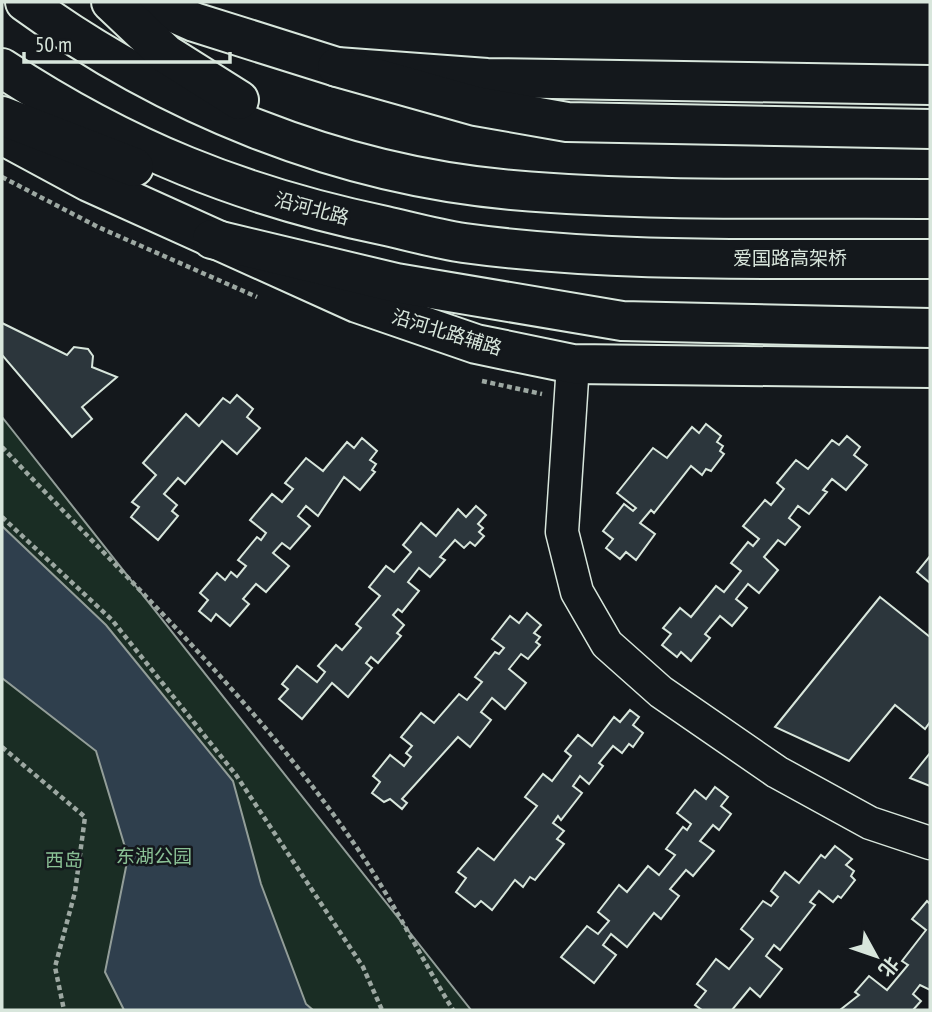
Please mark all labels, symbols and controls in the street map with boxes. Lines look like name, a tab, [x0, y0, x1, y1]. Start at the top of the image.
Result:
scale bar	[24, 21, 231, 65]
text: 50 m	[35, 31, 72, 58]
street label: 沿河北路	[272, 187, 352, 229]
street label: 爱国路高架桥	[733, 246, 847, 270]
street label: 沿河北路辅路	[389, 304, 505, 360]
park label: 东湖公园	[116, 844, 192, 868]
park label: 西岛	[45, 848, 83, 872]
north arrow	[841, 921, 911, 991]
text: 北	[874, 952, 904, 982]

